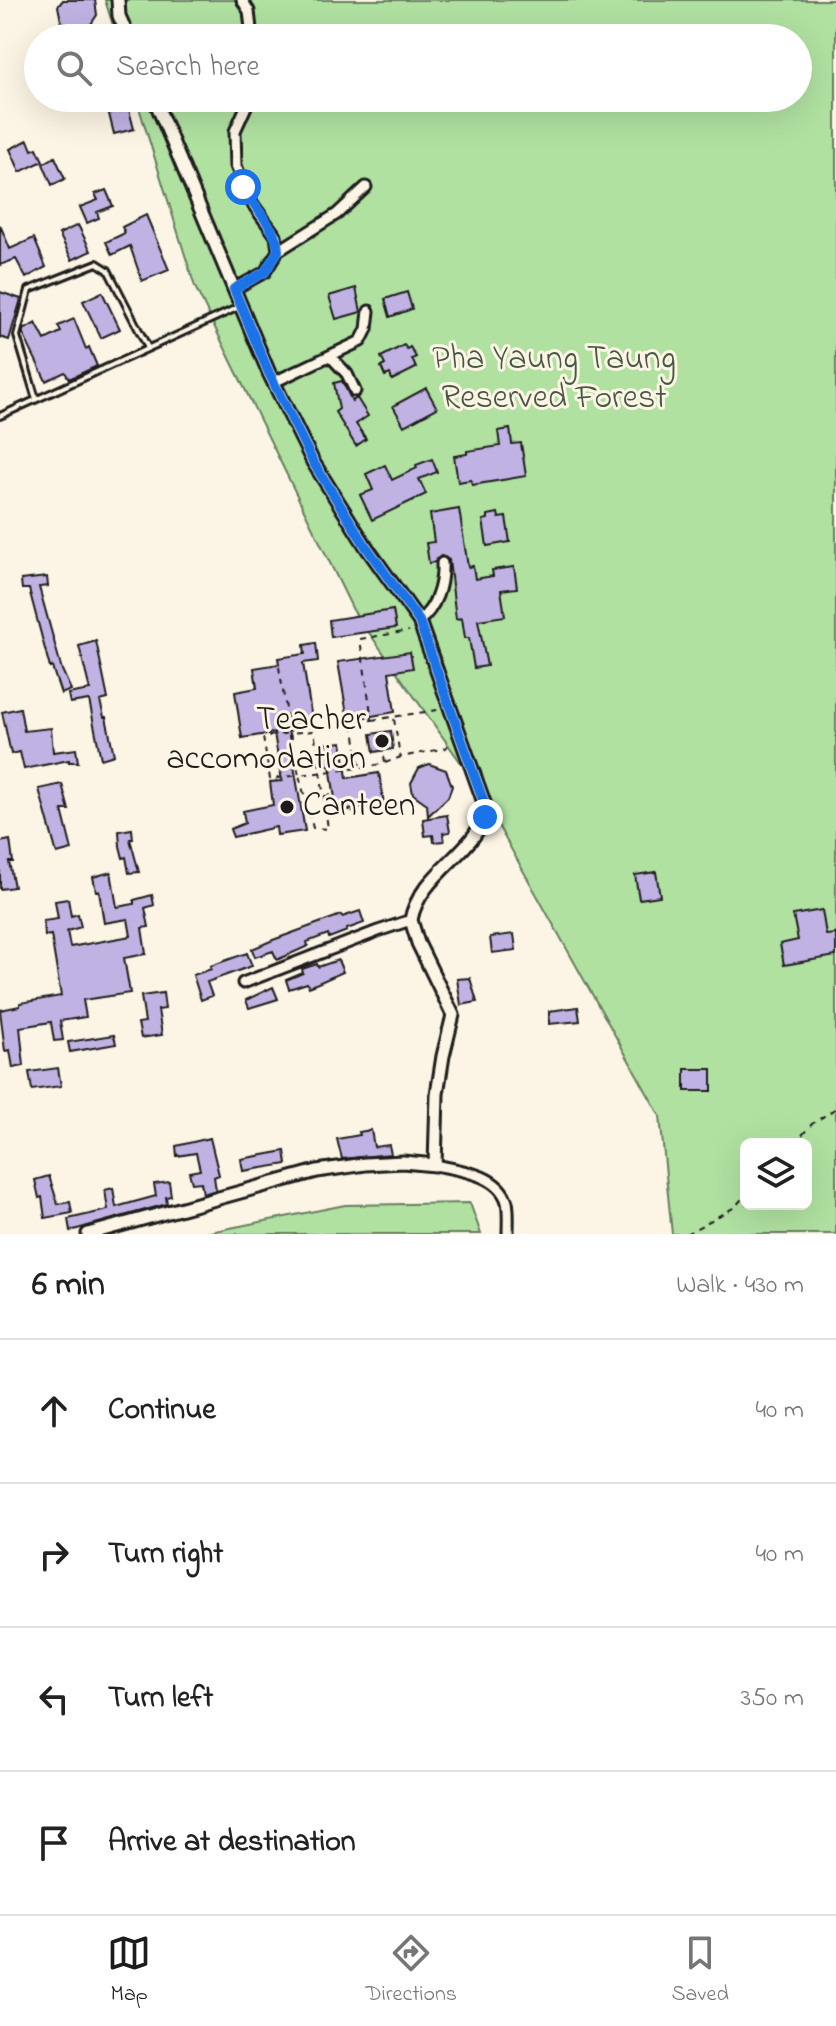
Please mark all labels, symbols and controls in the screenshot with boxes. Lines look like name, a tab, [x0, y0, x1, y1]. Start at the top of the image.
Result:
search box	[24, 24, 812, 112]
icon: search	[52, 46, 96, 90]
text: Search here	[116, 46, 260, 90]
route start	[225, 169, 261, 205]
park label: Pha Yaung Taung Reserved Forest	[432, 335, 676, 424]
place label: Teacher accomodation	[166, 696, 366, 785]
marker: Teacher accomodation	[373, 732, 391, 750]
place label: Canteen	[303, 782, 415, 832]
marker: Canteen	[278, 798, 296, 816]
route end	[467, 799, 503, 835]
map controls	[740, 1138, 812, 1210]
button: layers	[740, 1138, 812, 1210]
text: 6 min	[32, 1261, 105, 1311]
text: Walk · 430 m	[676, 1267, 804, 1305]
icon: ahead	[32, 1389, 76, 1433]
text: Continue	[108, 1389, 216, 1433]
text: 40 m	[755, 1392, 804, 1430]
icon: right	[32, 1533, 76, 1577]
text: Turn right	[108, 1533, 223, 1577]
text: 40 m	[755, 1536, 804, 1574]
icon: left	[32, 1677, 76, 1721]
text: Turn left	[108, 1677, 213, 1721]
text: 350 m	[740, 1680, 804, 1718]
icon: arrive	[32, 1821, 76, 1865]
text: Arrive at destination	[108, 1821, 356, 1865]
tab: Map	[107, 1931, 151, 2011]
tab: Directions	[366, 1931, 457, 2011]
tab: Saved	[671, 1931, 729, 2011]

